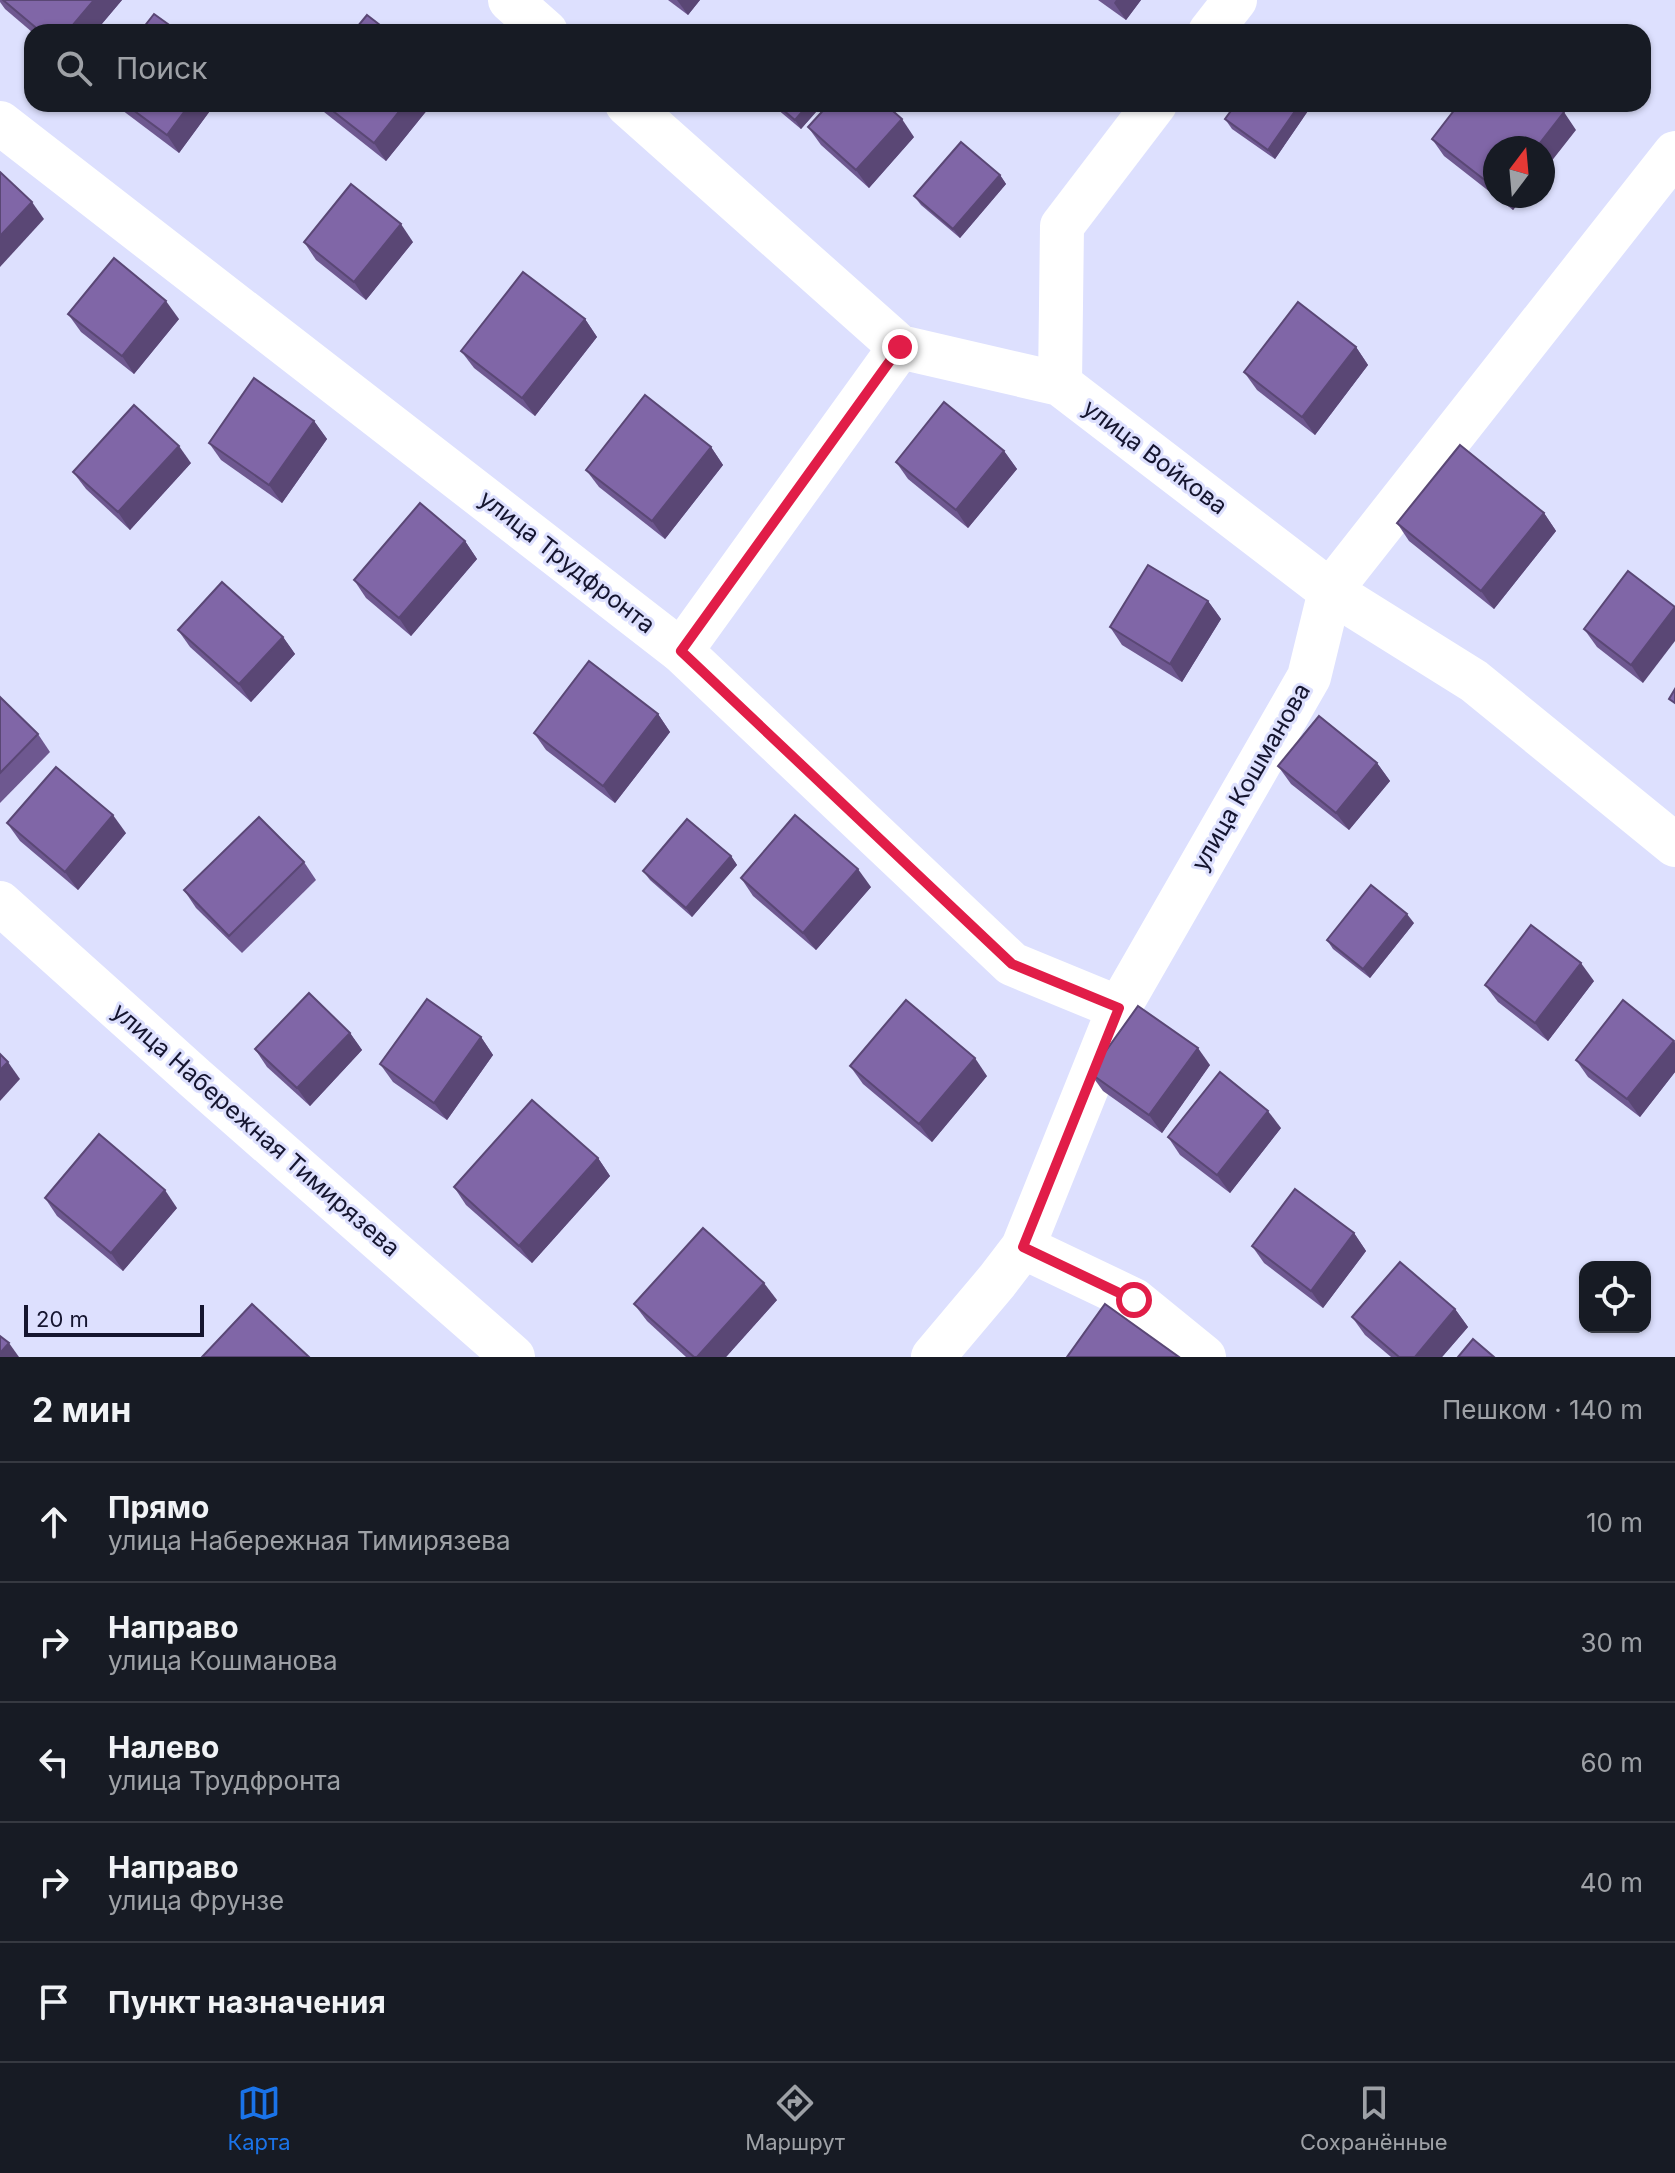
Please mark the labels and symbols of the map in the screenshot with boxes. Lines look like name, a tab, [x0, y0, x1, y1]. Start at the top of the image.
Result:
north arrow	[1483, 136, 1555, 208]
route end	[882, 329, 918, 365]
street label: улица Войкова	[1077, 393, 1233, 520]
street label: улица Трудфронта	[474, 484, 661, 639]
street label: улица Кошманова	[1185, 678, 1316, 876]
street label: улица Набережная Тимирязева	[107, 997, 406, 1262]
route start	[1116, 1282, 1152, 1318]
scale bar	[24, 1301, 204, 1337]

